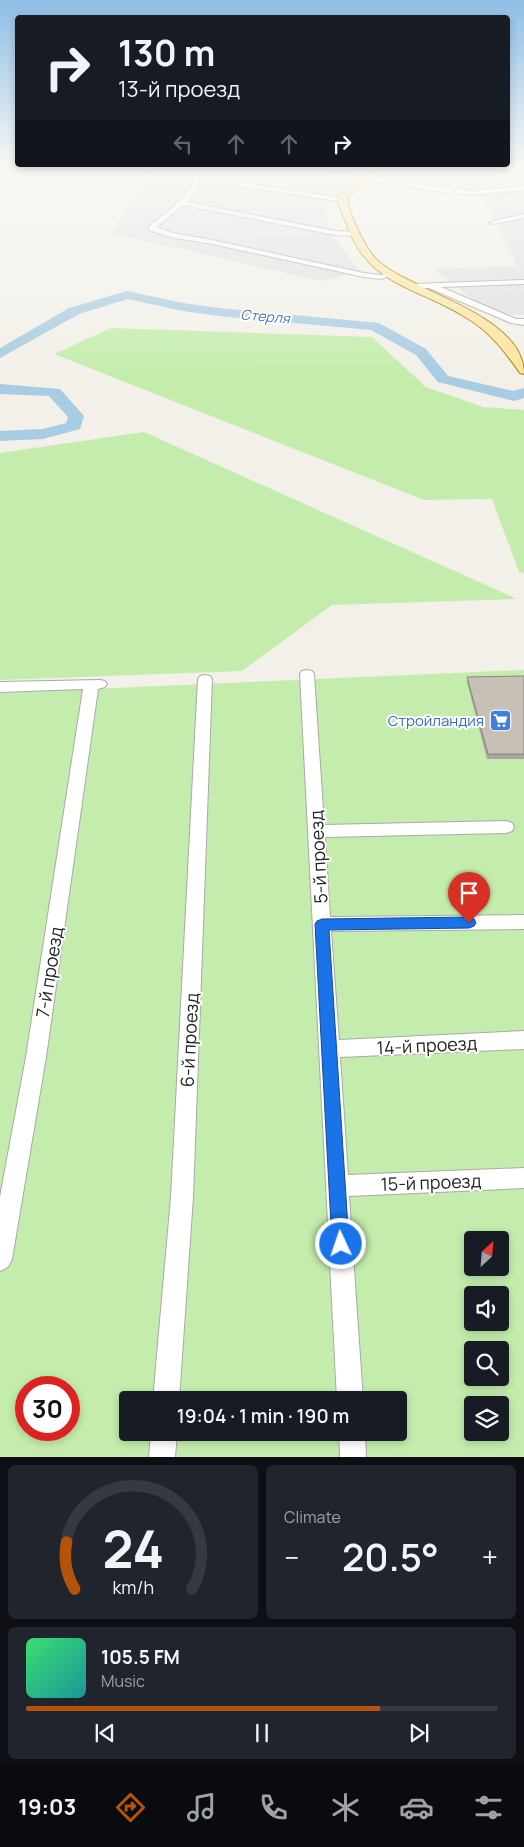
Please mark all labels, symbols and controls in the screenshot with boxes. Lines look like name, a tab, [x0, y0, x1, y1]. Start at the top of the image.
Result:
text: 130 m	[118, 29, 215, 77]
icon: right	[35, 35, 100, 100]
text: 13-й проезд	[118, 74, 240, 104]
icon: left	[169, 130, 197, 158]
icon: ahead	[222, 130, 250, 158]
icon: ahead	[275, 130, 303, 158]
icon: right	[328, 130, 356, 158]
water label: Стерля	[240, 304, 292, 328]
supermarket icon: Стройландия	[488, 708, 512, 732]
place label: Стройландия	[388, 710, 484, 731]
street label: 5-й проезд	[304, 810, 332, 904]
pin	[448, 872, 490, 923]
icon: arrive	[455, 879, 483, 907]
street label: 7-й проезд	[30, 925, 68, 1019]
street label: 6-й проезд	[175, 992, 203, 1088]
street label: 14-й проезд	[376, 1030, 478, 1060]
street label: 15-й проезд	[380, 1168, 482, 1196]
position arrow	[314, 1217, 366, 1269]
north arrow	[464, 1231, 509, 1276]
map controls	[464, 1231, 509, 1441]
button: sound	[464, 1286, 509, 1331]
button: search	[464, 1341, 509, 1386]
speed limit sign: 30	[15, 1376, 80, 1441]
button: layers	[464, 1396, 509, 1441]
text: 19:04 · 1 min · 190 m	[177, 1403, 349, 1429]
text: Climate	[284, 1506, 341, 1528]
text: 24	[102, 1513, 164, 1584]
text: 20.5°	[342, 1530, 439, 1582]
text: −	[284, 1538, 299, 1576]
text: +	[482, 1538, 498, 1576]
text: km/h	[112, 1575, 154, 1599]
text: 105.5 FM	[101, 1644, 180, 1670]
text: Music	[101, 1670, 145, 1692]
icon: previous	[91, 1719, 119, 1747]
icon: pause	[248, 1719, 276, 1747]
icon: next	[405, 1719, 433, 1747]
icon: directions	[113, 1790, 148, 1825]
icon: music	[184, 1790, 219, 1825]
icon: phone	[256, 1790, 291, 1825]
icon: climate	[328, 1790, 363, 1825]
icon: car	[399, 1790, 434, 1825]
icon: filters	[471, 1790, 506, 1825]
text: 19:03	[18, 1792, 76, 1822]

